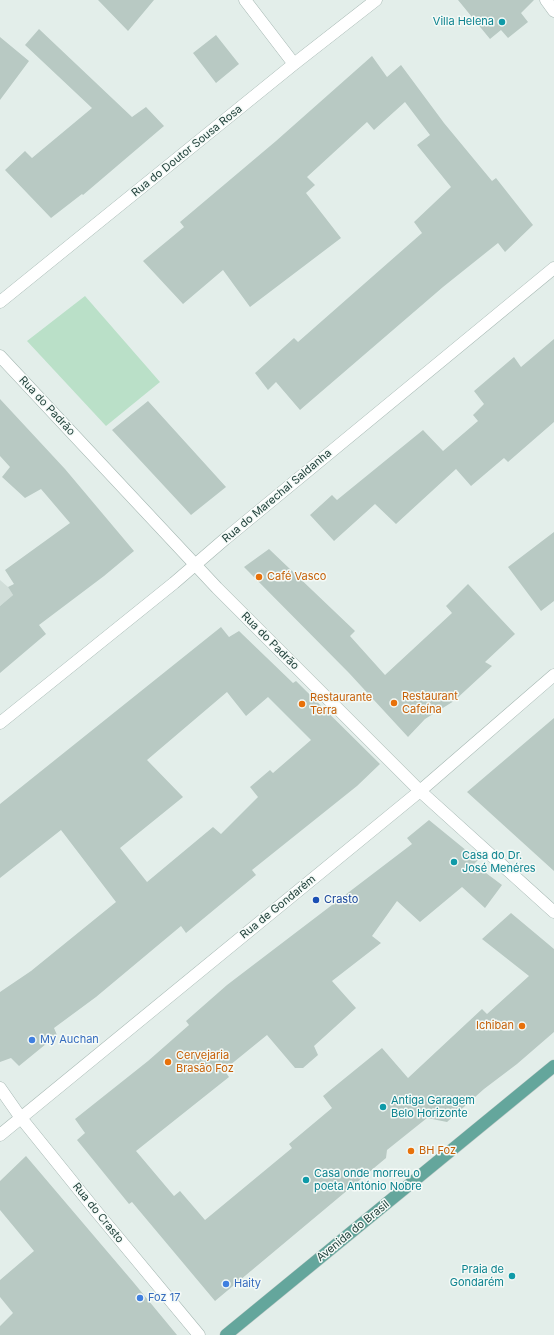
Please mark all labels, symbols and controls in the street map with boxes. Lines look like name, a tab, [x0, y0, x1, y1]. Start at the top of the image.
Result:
place label: Villa Helena	[433, 15, 494, 29]
marker: Villa Helena	[497, 17, 507, 27]
street label: Rua do Doutor Sousa Rosa	[129, 102, 245, 200]
street label: Rua do Padrão	[16, 374, 78, 438]
street label: Rua do Marechal Saldanha	[220, 446, 334, 546]
place label: Café Vasco	[267, 570, 326, 584]
marker: Café Vasco	[254, 572, 264, 582]
street label: Rua do Padrão	[238, 609, 302, 673]
place label: Restaurant Cafeína	[402, 690, 458, 716]
place label: Restaurante Terra	[310, 691, 372, 717]
marker: Restaurant Cafeína	[389, 698, 399, 708]
marker: Restaurante Terra	[297, 699, 307, 709]
place label: Casa do Dr. José Menéres	[462, 849, 536, 875]
marker: Casa do Dr. José Menéres	[449, 857, 459, 867]
street label: Rua de Gondarém	[238, 873, 318, 941]
place label: Crasto	[324, 893, 358, 907]
marker: Crasto	[311, 895, 321, 905]
place label: Ichiban	[476, 1019, 514, 1033]
marker: Ichiban	[517, 1021, 527, 1031]
place label: My Auchan	[40, 1033, 99, 1047]
marker: My Auchan	[27, 1035, 37, 1045]
place label: Cervejaria Brasão Foz	[176, 1049, 234, 1075]
marker: Cervejaria Brasão Foz	[163, 1057, 173, 1067]
place label: Antiga Garagem Belo Horizonte	[391, 1094, 475, 1120]
marker: Antiga Garagem Belo Horizonte	[378, 1102, 388, 1112]
place label: BH Foz	[419, 1144, 456, 1158]
marker: BH Foz	[406, 1146, 416, 1156]
place label: Casa onde morreu o poeta António Nobre	[314, 1167, 422, 1193]
marker: Casa onde morreu o poeta António Nobre	[301, 1175, 311, 1185]
street label: Rua do Crasto	[70, 1180, 126, 1246]
street label: Avenida do Brasil	[314, 1198, 392, 1264]
place label: Praia de Gondarém	[450, 1263, 504, 1289]
marker: Praia de Gondarém	[507, 1271, 517, 1281]
place label: Haity	[234, 1277, 261, 1291]
marker: Haity	[221, 1279, 231, 1289]
place label: Foz 17	[148, 1291, 180, 1305]
marker: Foz 17	[135, 1293, 145, 1303]

